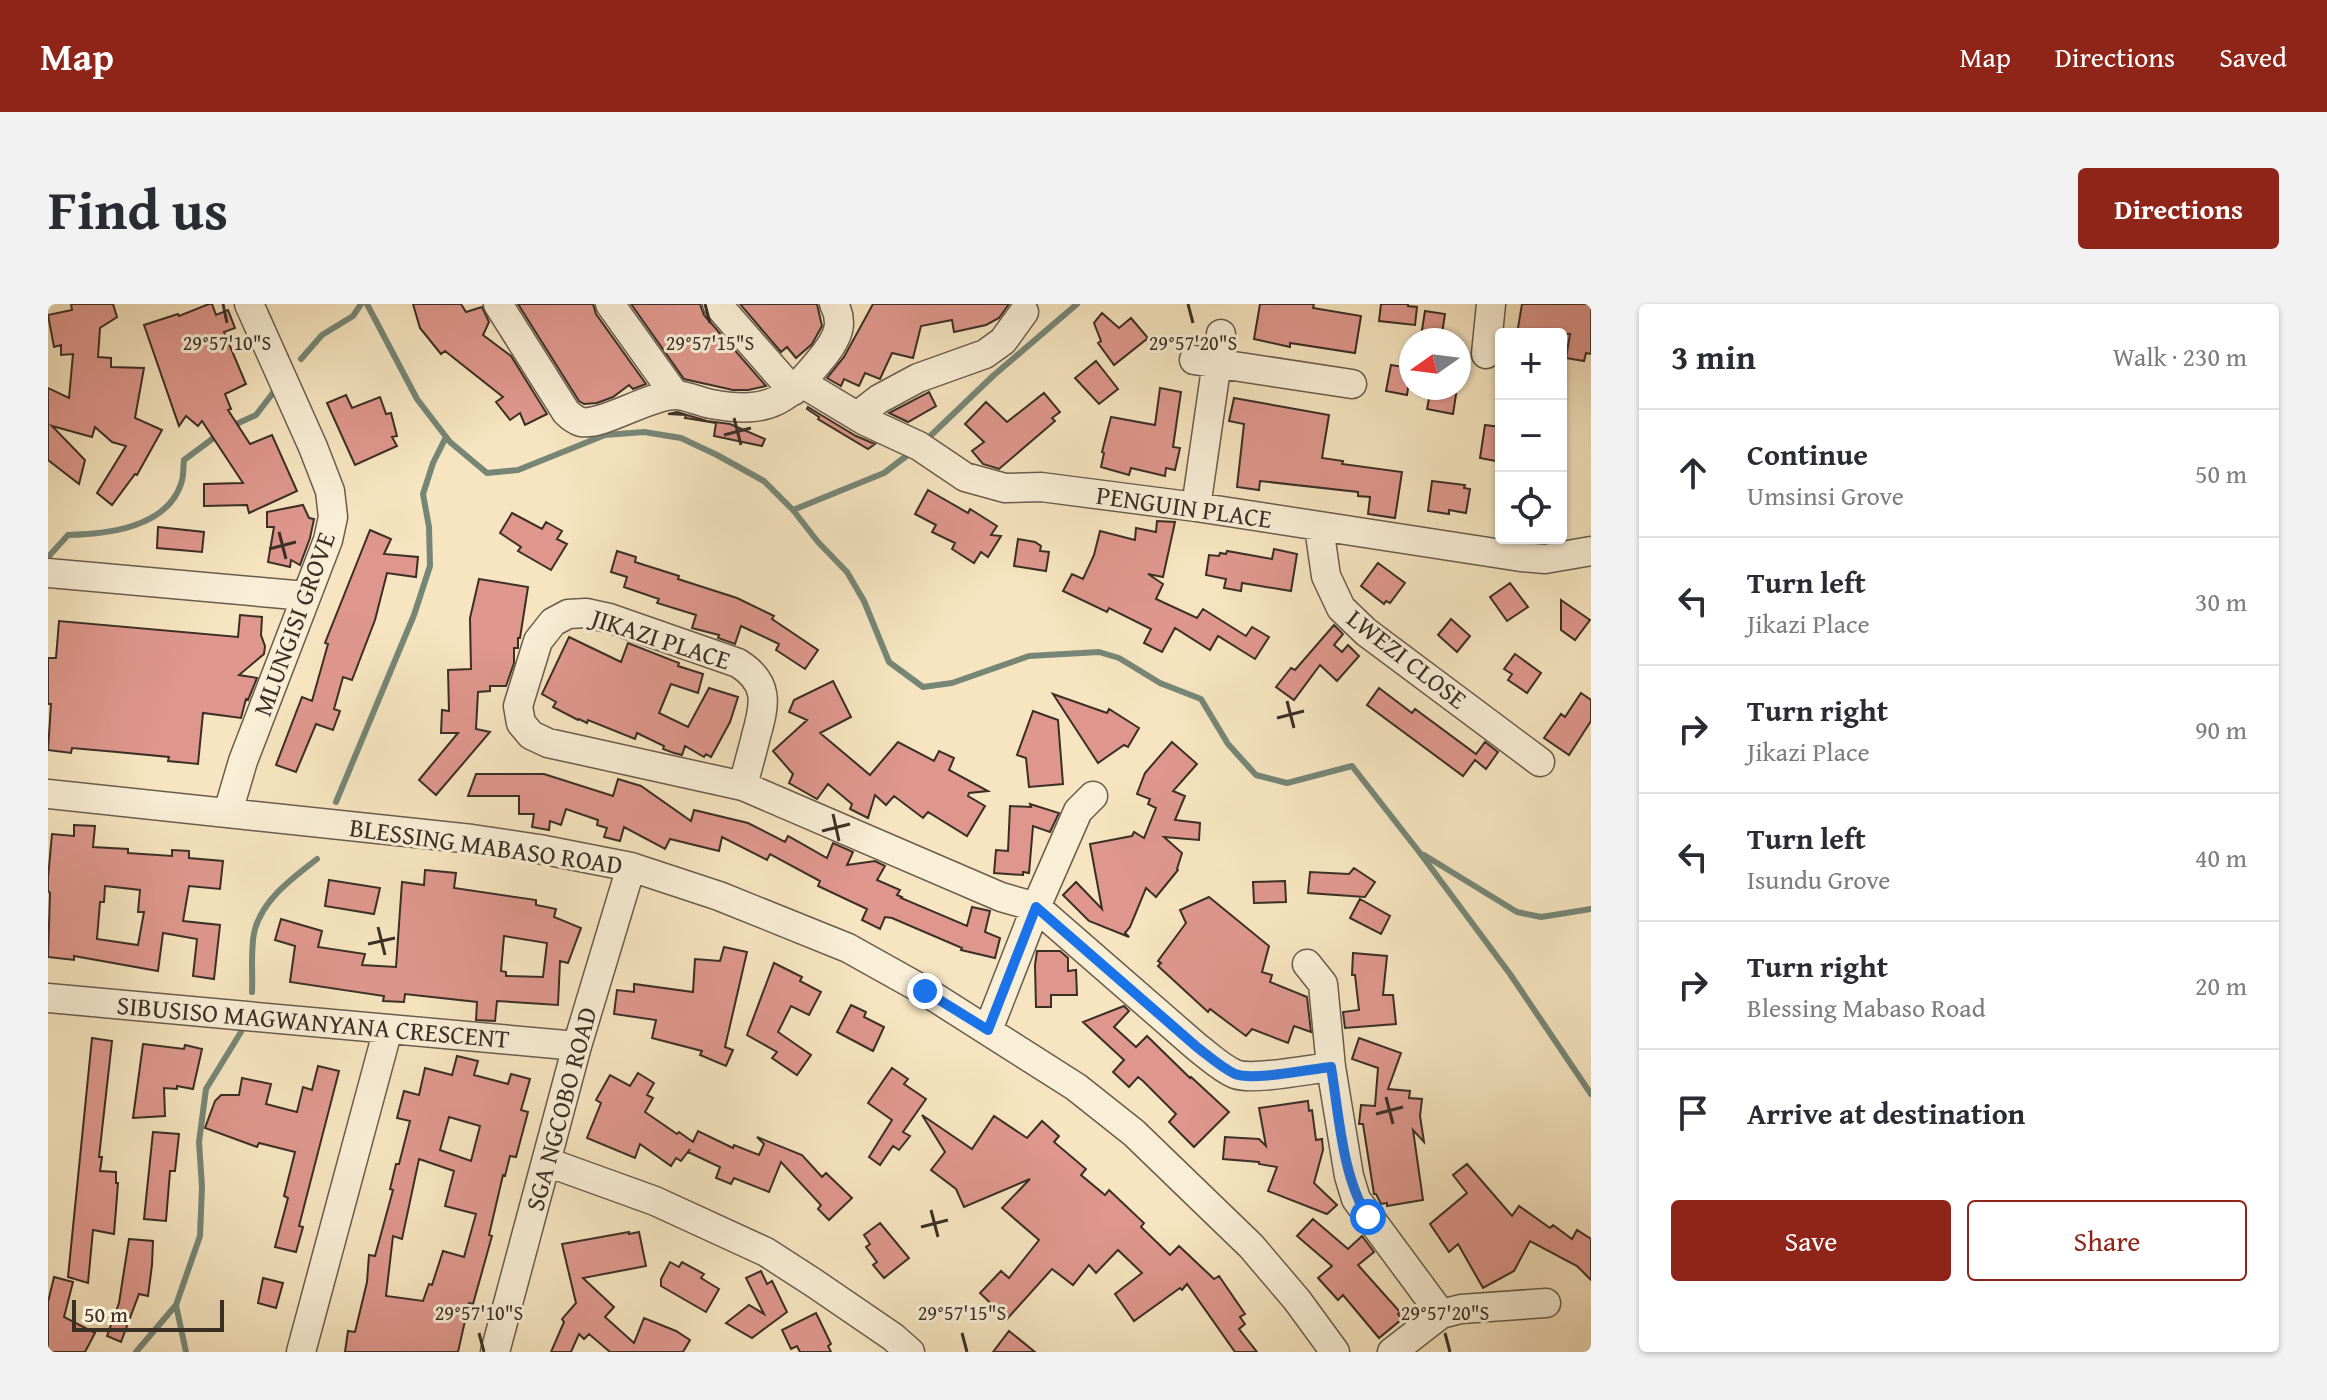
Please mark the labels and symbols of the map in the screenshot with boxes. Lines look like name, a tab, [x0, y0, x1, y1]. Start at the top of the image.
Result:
text: 29°57'10"S	[183, 328, 271, 357]
text: 29°57'15"S	[666, 328, 754, 357]
text: 29°57'20"S	[1149, 328, 1237, 357]
north arrow	[1399, 328, 1471, 400]
street label: PENGUIN PLACE	[1094, 475, 1274, 538]
street label: MLUNGISI GROVE	[242, 526, 345, 721]
street label: JIKAZI PLACE	[584, 597, 736, 679]
street label: LWEZI CLOSE	[1339, 599, 1476, 718]
street label: BLESSING MABASO ROAD	[347, 807, 625, 884]
route end	[907, 973, 943, 1009]
street label: SIBUSISO MAGWANYANA CRESCENT	[115, 985, 511, 1058]
street label: SGA NGCOBO ROAD	[515, 1003, 606, 1215]
route start	[1350, 1199, 1386, 1235]
scale bar	[72, 1296, 224, 1332]
text: 29°57'10"S	[435, 1298, 523, 1327]
text: 29°57'15"S	[918, 1298, 1006, 1327]
text: 29°57'20"S	[1401, 1298, 1489, 1327]

